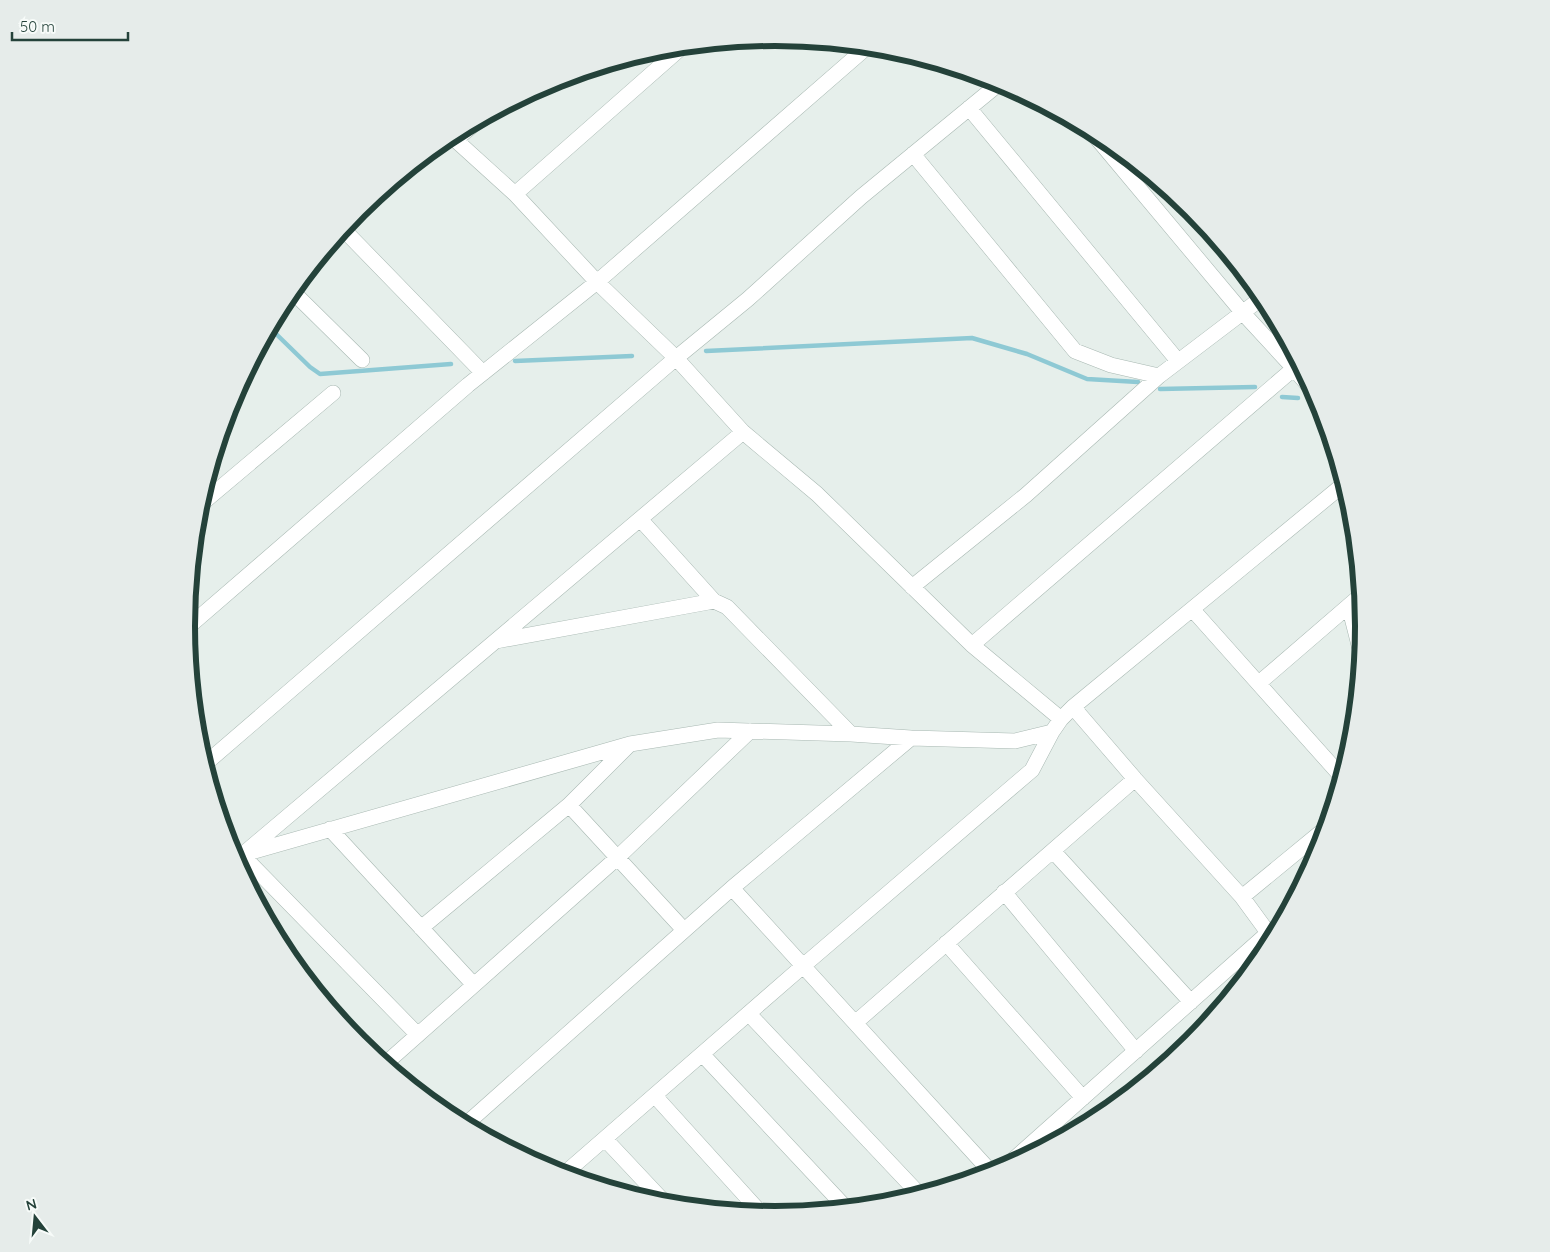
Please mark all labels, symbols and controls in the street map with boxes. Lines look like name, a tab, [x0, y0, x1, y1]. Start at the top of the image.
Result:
scale bar	[12, 10, 129, 42]
text: 50 m	[20, 17, 55, 36]
north arrow	[10, 1192, 60, 1242]
text: N	[24, 1194, 39, 1215]

